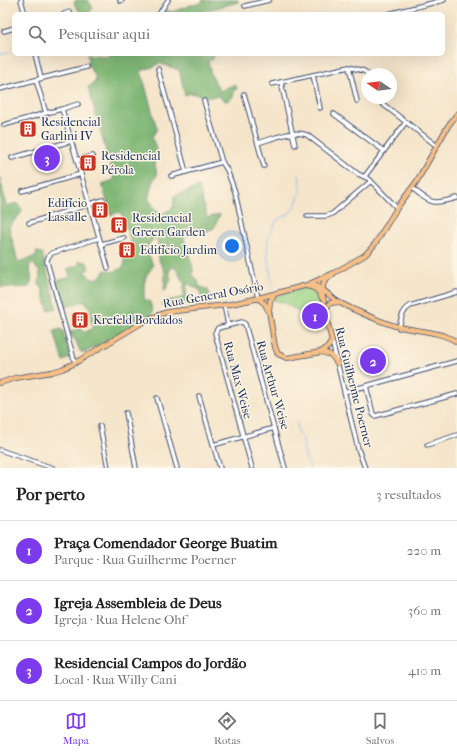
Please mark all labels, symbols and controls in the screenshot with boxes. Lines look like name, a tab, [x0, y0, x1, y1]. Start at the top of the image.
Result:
search box	[12, 12, 445, 56]
icon: search	[26, 23, 48, 45]
text: Pesquisar aqui	[58, 25, 150, 43]
north arrow	[361, 68, 397, 104]
place label: Residencial Garlini IV	[41, 115, 101, 143]
building icon: Residencial Garlini IV	[18, 119, 38, 139]
pin: 3	[34, 143, 60, 173]
place label: Residencial Pérola	[101, 149, 161, 177]
building icon: Residencial Pérola	[78, 153, 98, 173]
place label: Edifício Lassalle	[47, 196, 87, 224]
building icon: Edifício Lassalle	[90, 200, 110, 220]
place label: Residencial Green Garden	[132, 211, 205, 239]
building icon: Residencial Green Garden	[109, 215, 129, 235]
your location	[222, 236, 242, 256]
building icon: Edifício Jardim	[117, 240, 137, 260]
place label: Edifício Jardim	[140, 243, 217, 257]
street label: Rua General Osório	[162, 279, 264, 311]
pin: 1	[302, 301, 328, 331]
building icon: Krefeld Bordados	[70, 310, 90, 330]
place label: Krefeld Bordados	[93, 313, 183, 327]
street label: Rua Guilherme Poerner	[332, 325, 376, 450]
street label: Rua Arthur Weise	[254, 339, 292, 431]
street label: Rua Max Weise	[221, 340, 255, 420]
pin: 2	[360, 346, 386, 376]
text: Por perto	[16, 484, 85, 504]
text: 3 resultados	[376, 487, 441, 502]
text: Praça Comendador George Buatim	[54, 534, 278, 552]
text: 1	[27, 543, 31, 558]
text: 220 m	[407, 543, 441, 558]
text: Parque · Rua Guilherme Poerner	[54, 552, 236, 567]
text: Igreja Assembleia de Deus	[54, 594, 222, 612]
text: 2	[26, 603, 32, 618]
text: 360 m	[408, 603, 441, 618]
text: Igreja · Rua Helene Ohf	[54, 612, 186, 627]
text: Residencial Campos do Jordão	[54, 654, 246, 672]
text: 3	[26, 663, 32, 678]
text: 410 m	[408, 663, 441, 678]
text: Local · Rua Willy Cani	[54, 672, 177, 687]
tab: Mapa	[63, 710, 89, 747]
tab: Rotas	[214, 710, 241, 747]
tab: Salvos	[366, 710, 394, 747]

